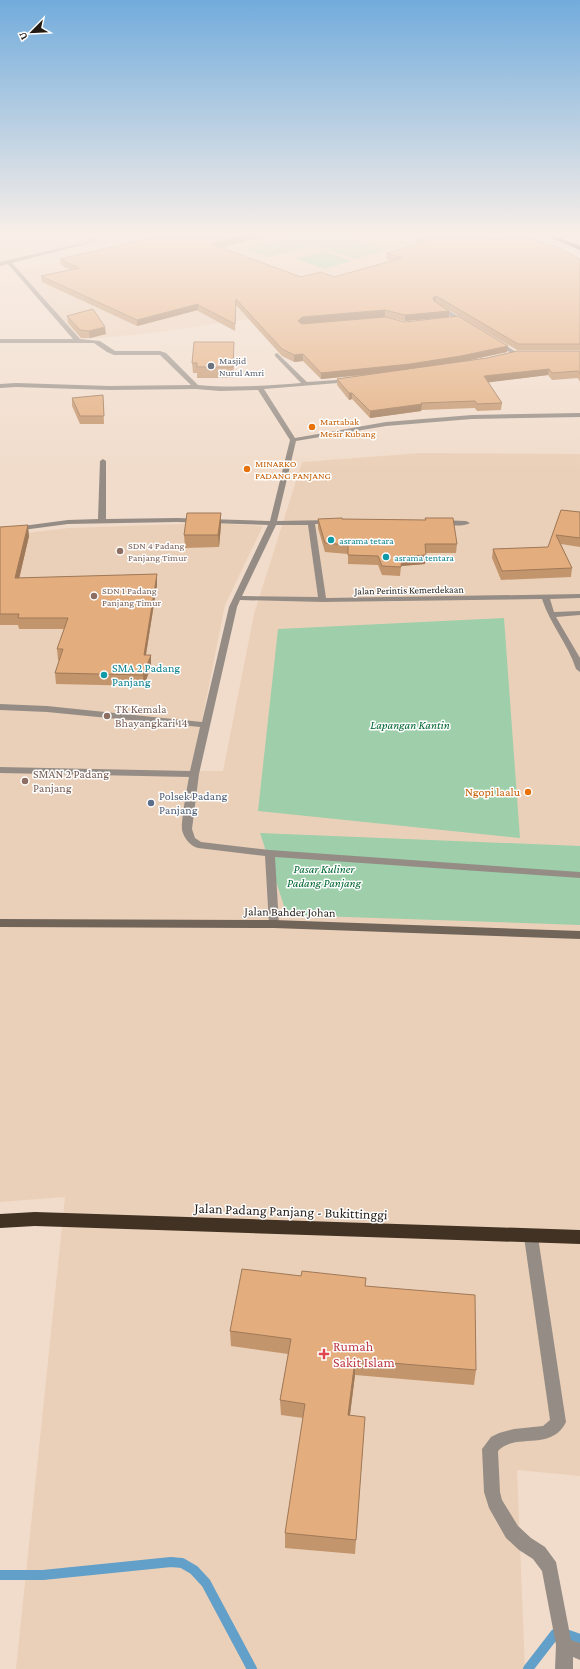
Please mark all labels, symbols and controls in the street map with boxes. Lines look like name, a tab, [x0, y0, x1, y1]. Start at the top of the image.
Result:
north arrow	[12, 12, 52, 52]
text: U	[16, 30, 30, 42]
place label: Masjid Nurul Amri	[219, 355, 265, 378]
marker: Masjid Nurul Amri	[206, 361, 216, 371]
place label: Martabak Mesir Kubang	[320, 416, 376, 439]
marker: Martabak Mesir Kubang	[307, 422, 317, 432]
place label: MINARKO PADANG PANJANG	[255, 458, 331, 481]
marker: MINARKO PADANG PANJANG	[242, 464, 252, 474]
marker: asrama tetara	[326, 535, 336, 545]
place label: asrama tetara	[339, 535, 394, 546]
place label: SDN 4 Padang Panjang Timur	[128, 540, 187, 564]
marker: SDN 4 Padang Panjang Timur	[115, 546, 125, 556]
marker: asrama tentara	[381, 552, 391, 562]
place label: asrama tentara	[394, 552, 454, 563]
street label: Jalan Perintis Kemerdekaan	[353, 584, 464, 596]
place label: SDN 1 Padang Panjang Timur	[102, 585, 161, 609]
marker: SDN 1 Padang Panjang Timur	[89, 591, 99, 601]
place label: SMA 2 Padang Panjang	[112, 661, 180, 689]
marker: SMA 2 Padang Panjang	[99, 670, 109, 680]
place label: TK Kemala Bhayangkari 14	[115, 702, 188, 730]
marker: TK Kemala Bhayangkari 14	[102, 711, 112, 721]
park label: Lapangan Kantin	[370, 718, 450, 732]
place label: SMAN 2 Padang Panjang	[33, 767, 109, 795]
marker: SMAN 2 Padang Panjang	[20, 776, 30, 786]
place label: Ngopi laalu	[465, 785, 521, 799]
marker: Ngopi laalu	[523, 787, 533, 797]
place label: Polsek Padang Panjang	[159, 789, 228, 817]
marker: Polsek Padang Panjang	[146, 798, 156, 808]
park label: Pasar Kuliner Padang Panjang	[287, 862, 362, 890]
street label: Jalan Bahder Johan	[243, 904, 336, 920]
street label: Jalan Padang Panjang - Bukittinggi	[192, 1200, 388, 1223]
place label: Rumah Sakit Islam	[333, 1338, 395, 1370]
marker: Rumah Sakit Islam	[318, 1348, 330, 1360]

